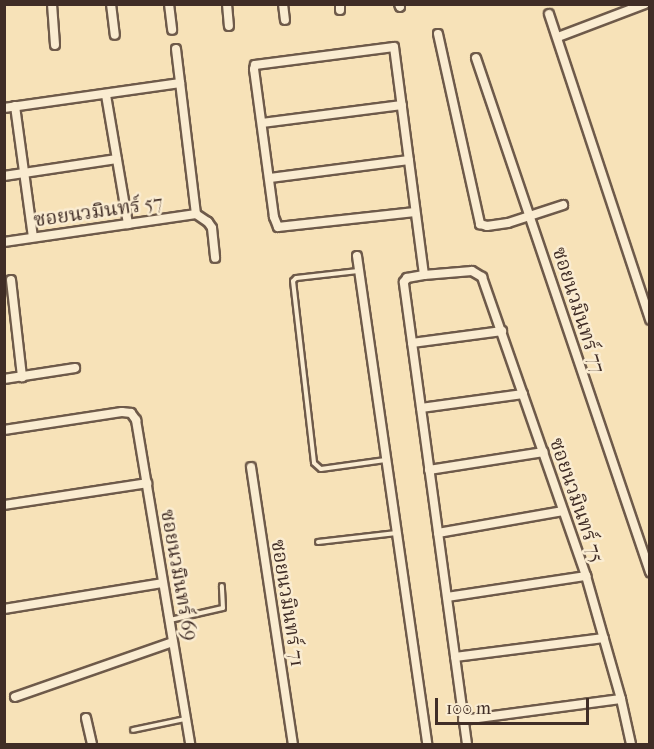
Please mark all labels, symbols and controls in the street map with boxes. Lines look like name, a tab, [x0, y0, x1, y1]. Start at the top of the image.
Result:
street label: ซอยนวมินทร์ 57	[32, 190, 164, 232]
street label: ซอยนวมินทร์ 77	[547, 244, 611, 376]
street label: ซอยนวมินทร์ 75	[544, 435, 610, 565]
street label: ซอยนวมินทร์ 69	[156, 507, 202, 643]
street label: ซอยนวมินทร์ 71	[266, 538, 310, 668]
scale bar	[438, 686, 592, 724]
text: 100 m	[446, 698, 491, 719]

